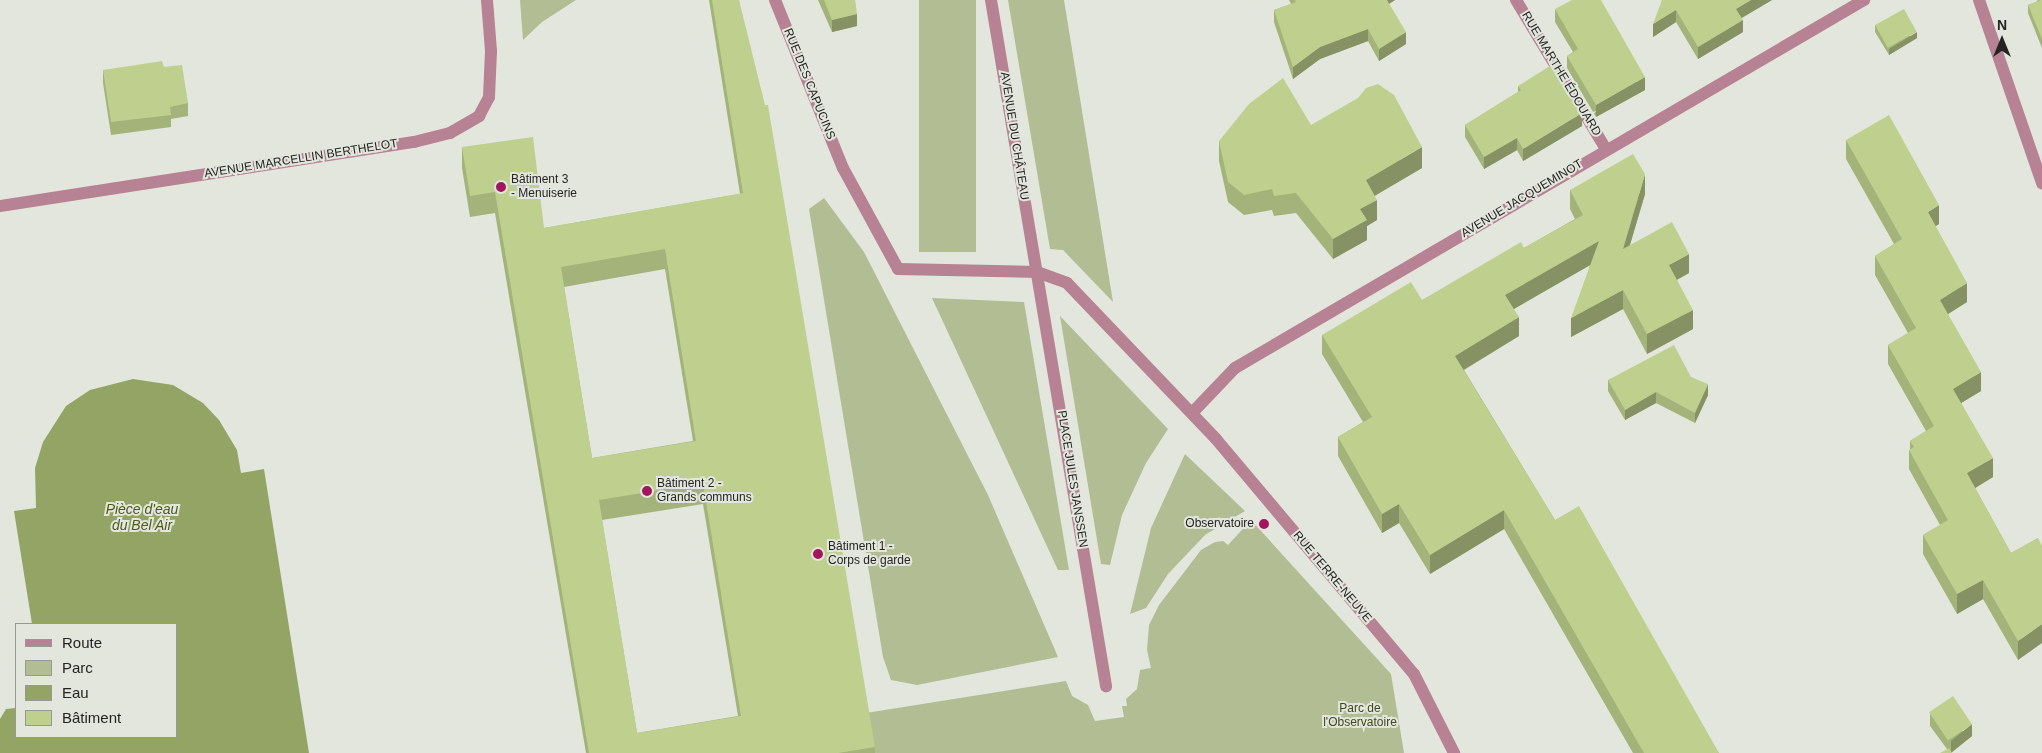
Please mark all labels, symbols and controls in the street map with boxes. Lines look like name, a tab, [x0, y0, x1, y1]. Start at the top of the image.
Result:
street label: RUE MARTHE ÉDOUARD	[1518, 9, 1604, 139]
north arrow	[1977, 15, 2027, 65]
text: N	[1997, 17, 2007, 33]
street label: RUE DES CAPUCINS	[780, 26, 838, 142]
street label: AVENUE DU CHÂTEAU	[997, 71, 1031, 201]
street label: AVENUE MARCELLIN BERTHELOT	[203, 137, 399, 181]
street label: AVENUE JACQUEMINOT	[1459, 157, 1585, 241]
place label: Bâtiment 3 - Menuiserie	[511, 173, 577, 201]
marker: Bâtiment 3 - Menuiserie	[495, 181, 507, 193]
street label: PLACE JULES JANSSEN	[1054, 409, 1090, 549]
place label: Bâtiment 2 - Grands communs	[657, 477, 752, 505]
marker: Bâtiment 2 - Grands communs	[641, 485, 653, 497]
water label: Pièce d'eau du Bel Air	[106, 501, 178, 534]
place label: Observatoire	[1185, 517, 1254, 531]
marker: Observatoire	[1258, 518, 1270, 530]
street label: RUE TERRE-NEUVE	[1290, 528, 1374, 626]
place label: Bâtiment 1 - Corps de garde	[828, 540, 911, 568]
marker: Bâtiment 1 - Corps de garde	[812, 548, 824, 560]
legend	[15, 623, 178, 738]
text: Route	[62, 634, 102, 651]
text: Parc	[62, 659, 93, 676]
text: Eau	[62, 684, 89, 701]
park label: Parc de l'Observatoire	[1323, 702, 1397, 730]
text: Bâtiment	[62, 709, 121, 726]

